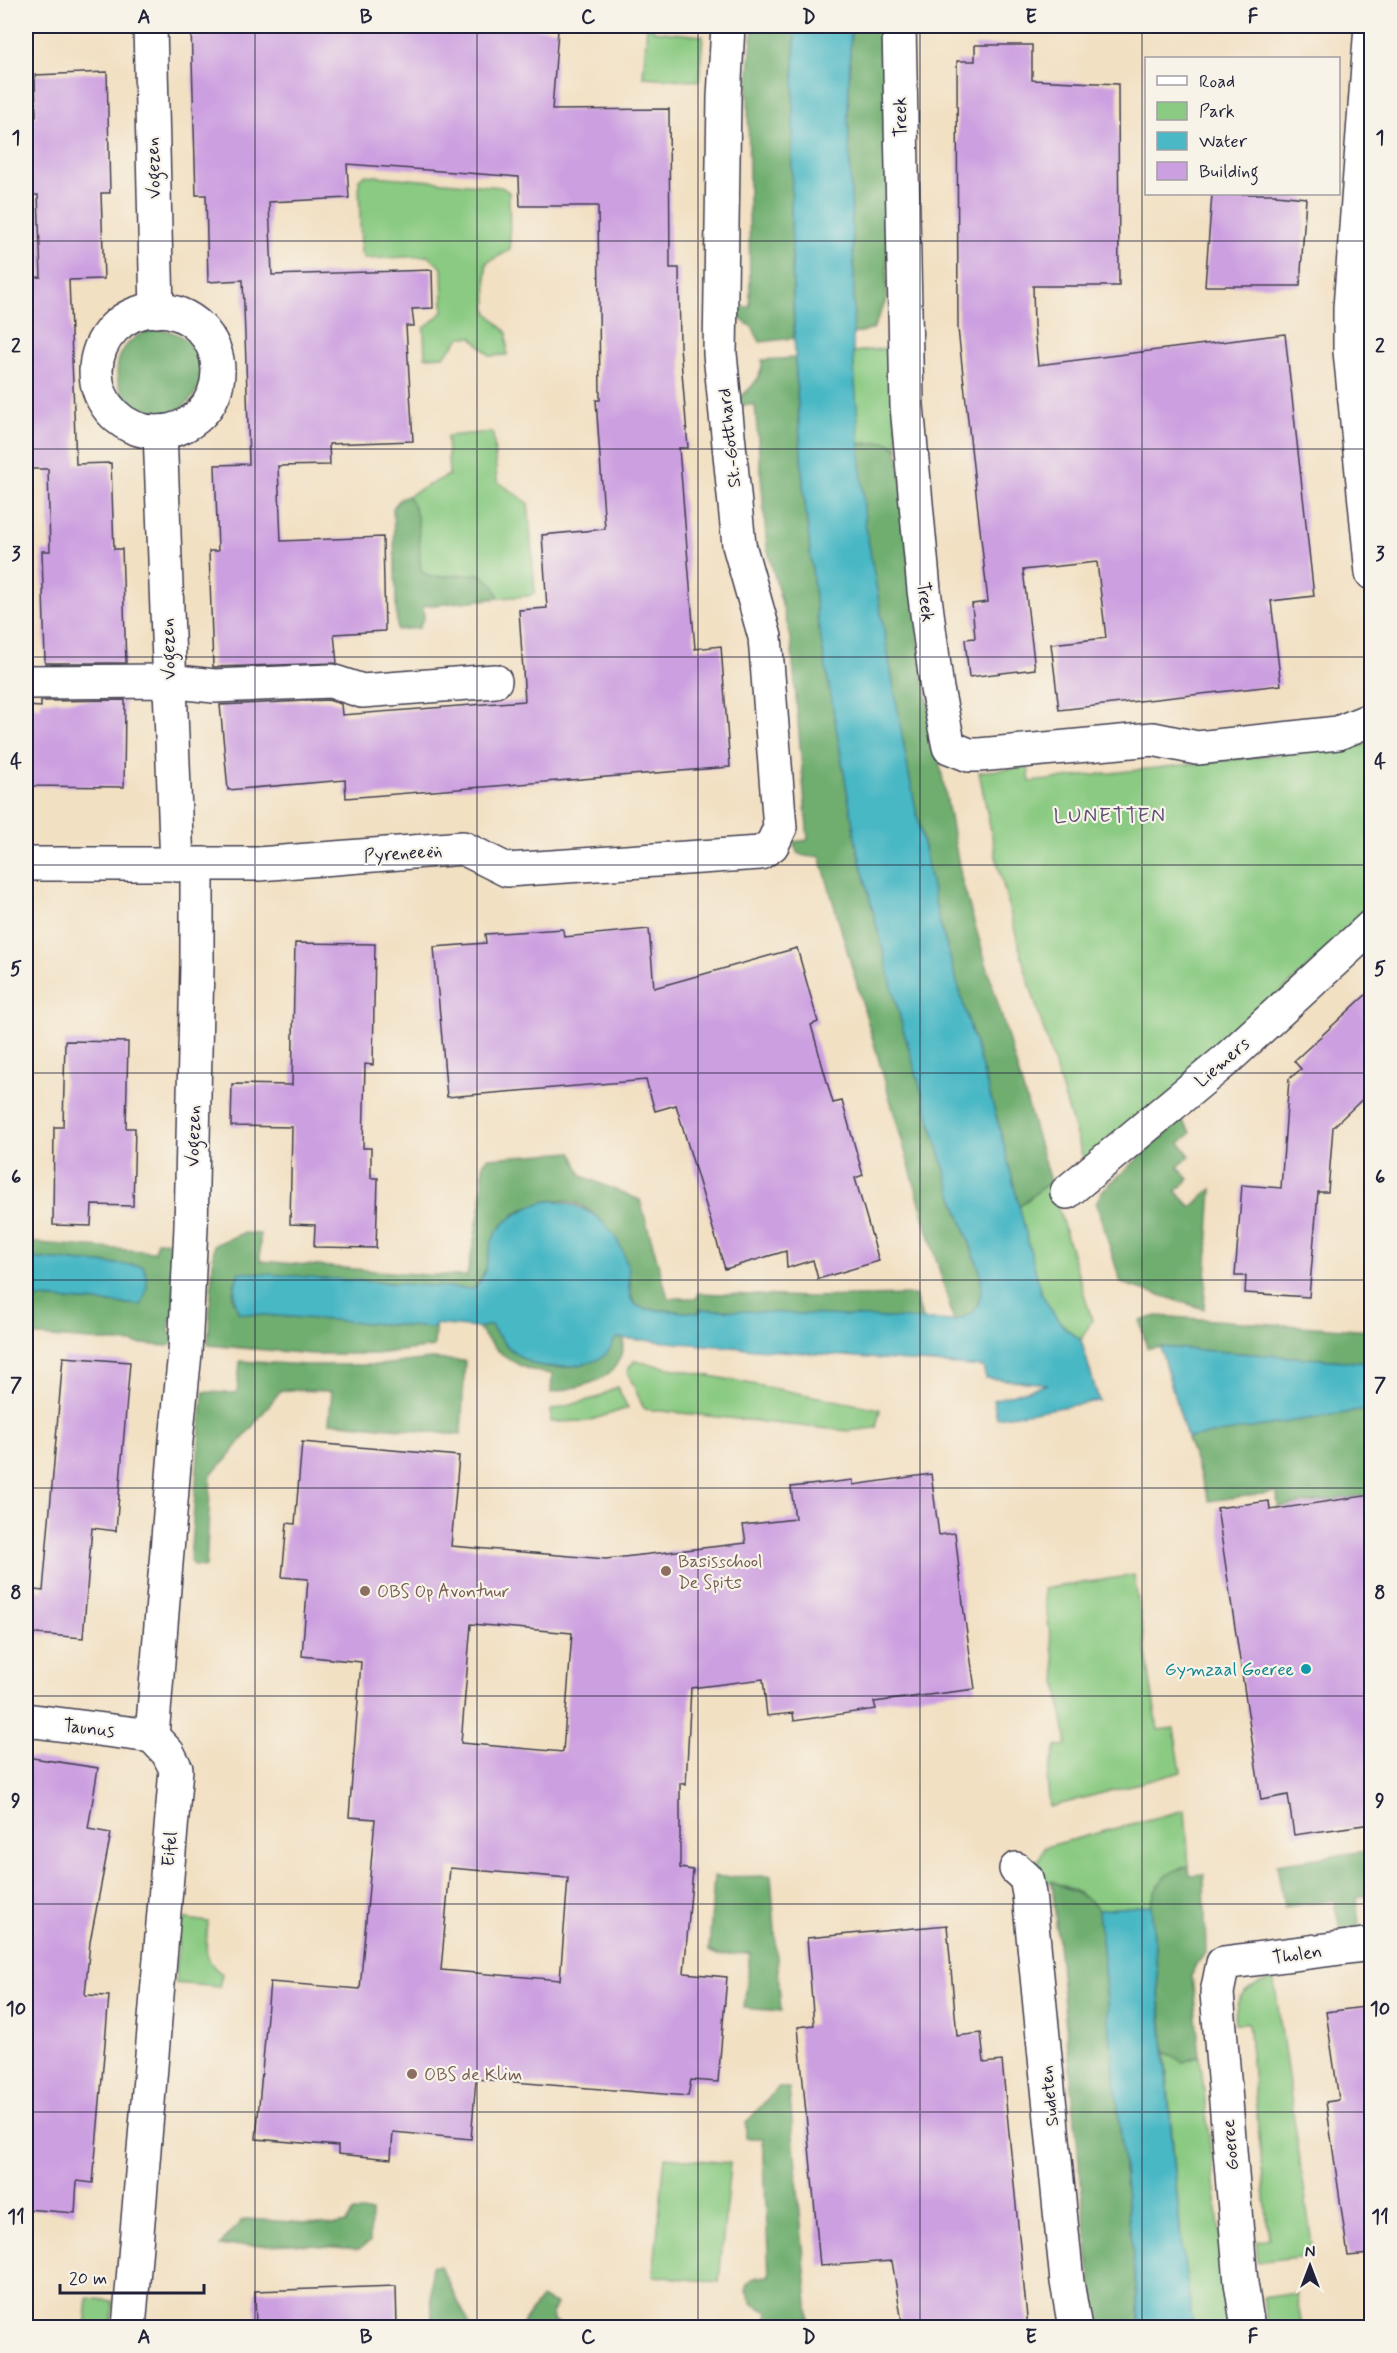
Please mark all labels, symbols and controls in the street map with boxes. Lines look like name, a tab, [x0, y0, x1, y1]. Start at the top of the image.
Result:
text: A	[137, 4, 151, 31]
text: B	[360, 4, 373, 31]
text: C	[581, 4, 596, 31]
text: D	[802, 4, 816, 31]
text: E	[1025, 4, 1037, 31]
text: F	[1248, 4, 1259, 31]
legend	[1145, 57, 1340, 195]
text: Road	[1199, 70, 1235, 94]
street label: Treek	[889, 97, 913, 137]
text: Park	[1199, 100, 1235, 124]
text: 1	[12, 125, 20, 152]
text: 1	[1376, 125, 1384, 152]
text: Water	[1199, 130, 1248, 154]
street label: Vogezen	[141, 137, 169, 199]
text: Building	[1199, 160, 1259, 186]
text: 2	[11, 333, 21, 360]
text: 2	[1375, 333, 1385, 360]
street label: St.-Gotthard	[713, 387, 747, 489]
text: 3	[11, 541, 21, 568]
text: 3	[1375, 541, 1385, 568]
street label: Treek	[911, 581, 939, 624]
street label: Vogezen	[156, 618, 184, 680]
text: 4	[10, 749, 22, 776]
text: 4	[1374, 749, 1386, 776]
district label: LUNETTEN	[1054, 802, 1166, 830]
street label: Pyreneeën	[363, 839, 443, 869]
text: 5	[10, 956, 22, 983]
text: 5	[1374, 956, 1386, 983]
street label: Liemers	[1190, 1032, 1255, 1093]
street label: Vogezen	[181, 1105, 209, 1167]
text: 6	[11, 1164, 21, 1191]
text: 6	[1375, 1164, 1385, 1191]
text: 7	[10, 1372, 22, 1399]
text: 7	[1374, 1372, 1386, 1399]
place label: Basisschool De Spits	[678, 1550, 763, 1595]
marker: Basisschool De Spits	[659, 1564, 673, 1578]
text: 8	[10, 1580, 22, 1607]
place label: OBS Op Avontuur	[377, 1580, 510, 1604]
text: 8	[1374, 1580, 1386, 1607]
marker: OBS Op Avontuur	[358, 1584, 372, 1598]
place label: Gymzaal Goeree	[1165, 1658, 1294, 1682]
marker: Gymzaal Goeree	[1299, 1662, 1313, 1676]
street label: Taunus	[62, 1714, 116, 1744]
text: 9	[11, 1788, 21, 1815]
text: 9	[1375, 1788, 1385, 1815]
street label: Eifel	[157, 1831, 183, 1868]
street label: Tholen	[1271, 1940, 1323, 1970]
text: 10	[6, 1996, 26, 2023]
text: 10	[1370, 1996, 1390, 2023]
place label: OBS de Klim	[424, 2063, 522, 2087]
street label: Sudeten	[1035, 2064, 1065, 2127]
marker: OBS de Klim	[405, 2067, 419, 2081]
street label: Goeree	[1217, 2118, 1245, 2171]
text: 11	[7, 2204, 25, 2231]
text: 11	[1371, 2204, 1389, 2231]
north arrow	[1280, 2236, 1340, 2296]
text: N	[1305, 2242, 1315, 2263]
scale bar	[60, 2257, 204, 2295]
text: 20 m	[69, 2267, 107, 2291]
text: A	[137, 2324, 151, 2351]
text: B	[360, 2324, 373, 2351]
text: C	[581, 2324, 596, 2351]
text: D	[802, 2324, 816, 2351]
text: E	[1025, 2324, 1037, 2351]
text: F	[1248, 2324, 1259, 2351]

